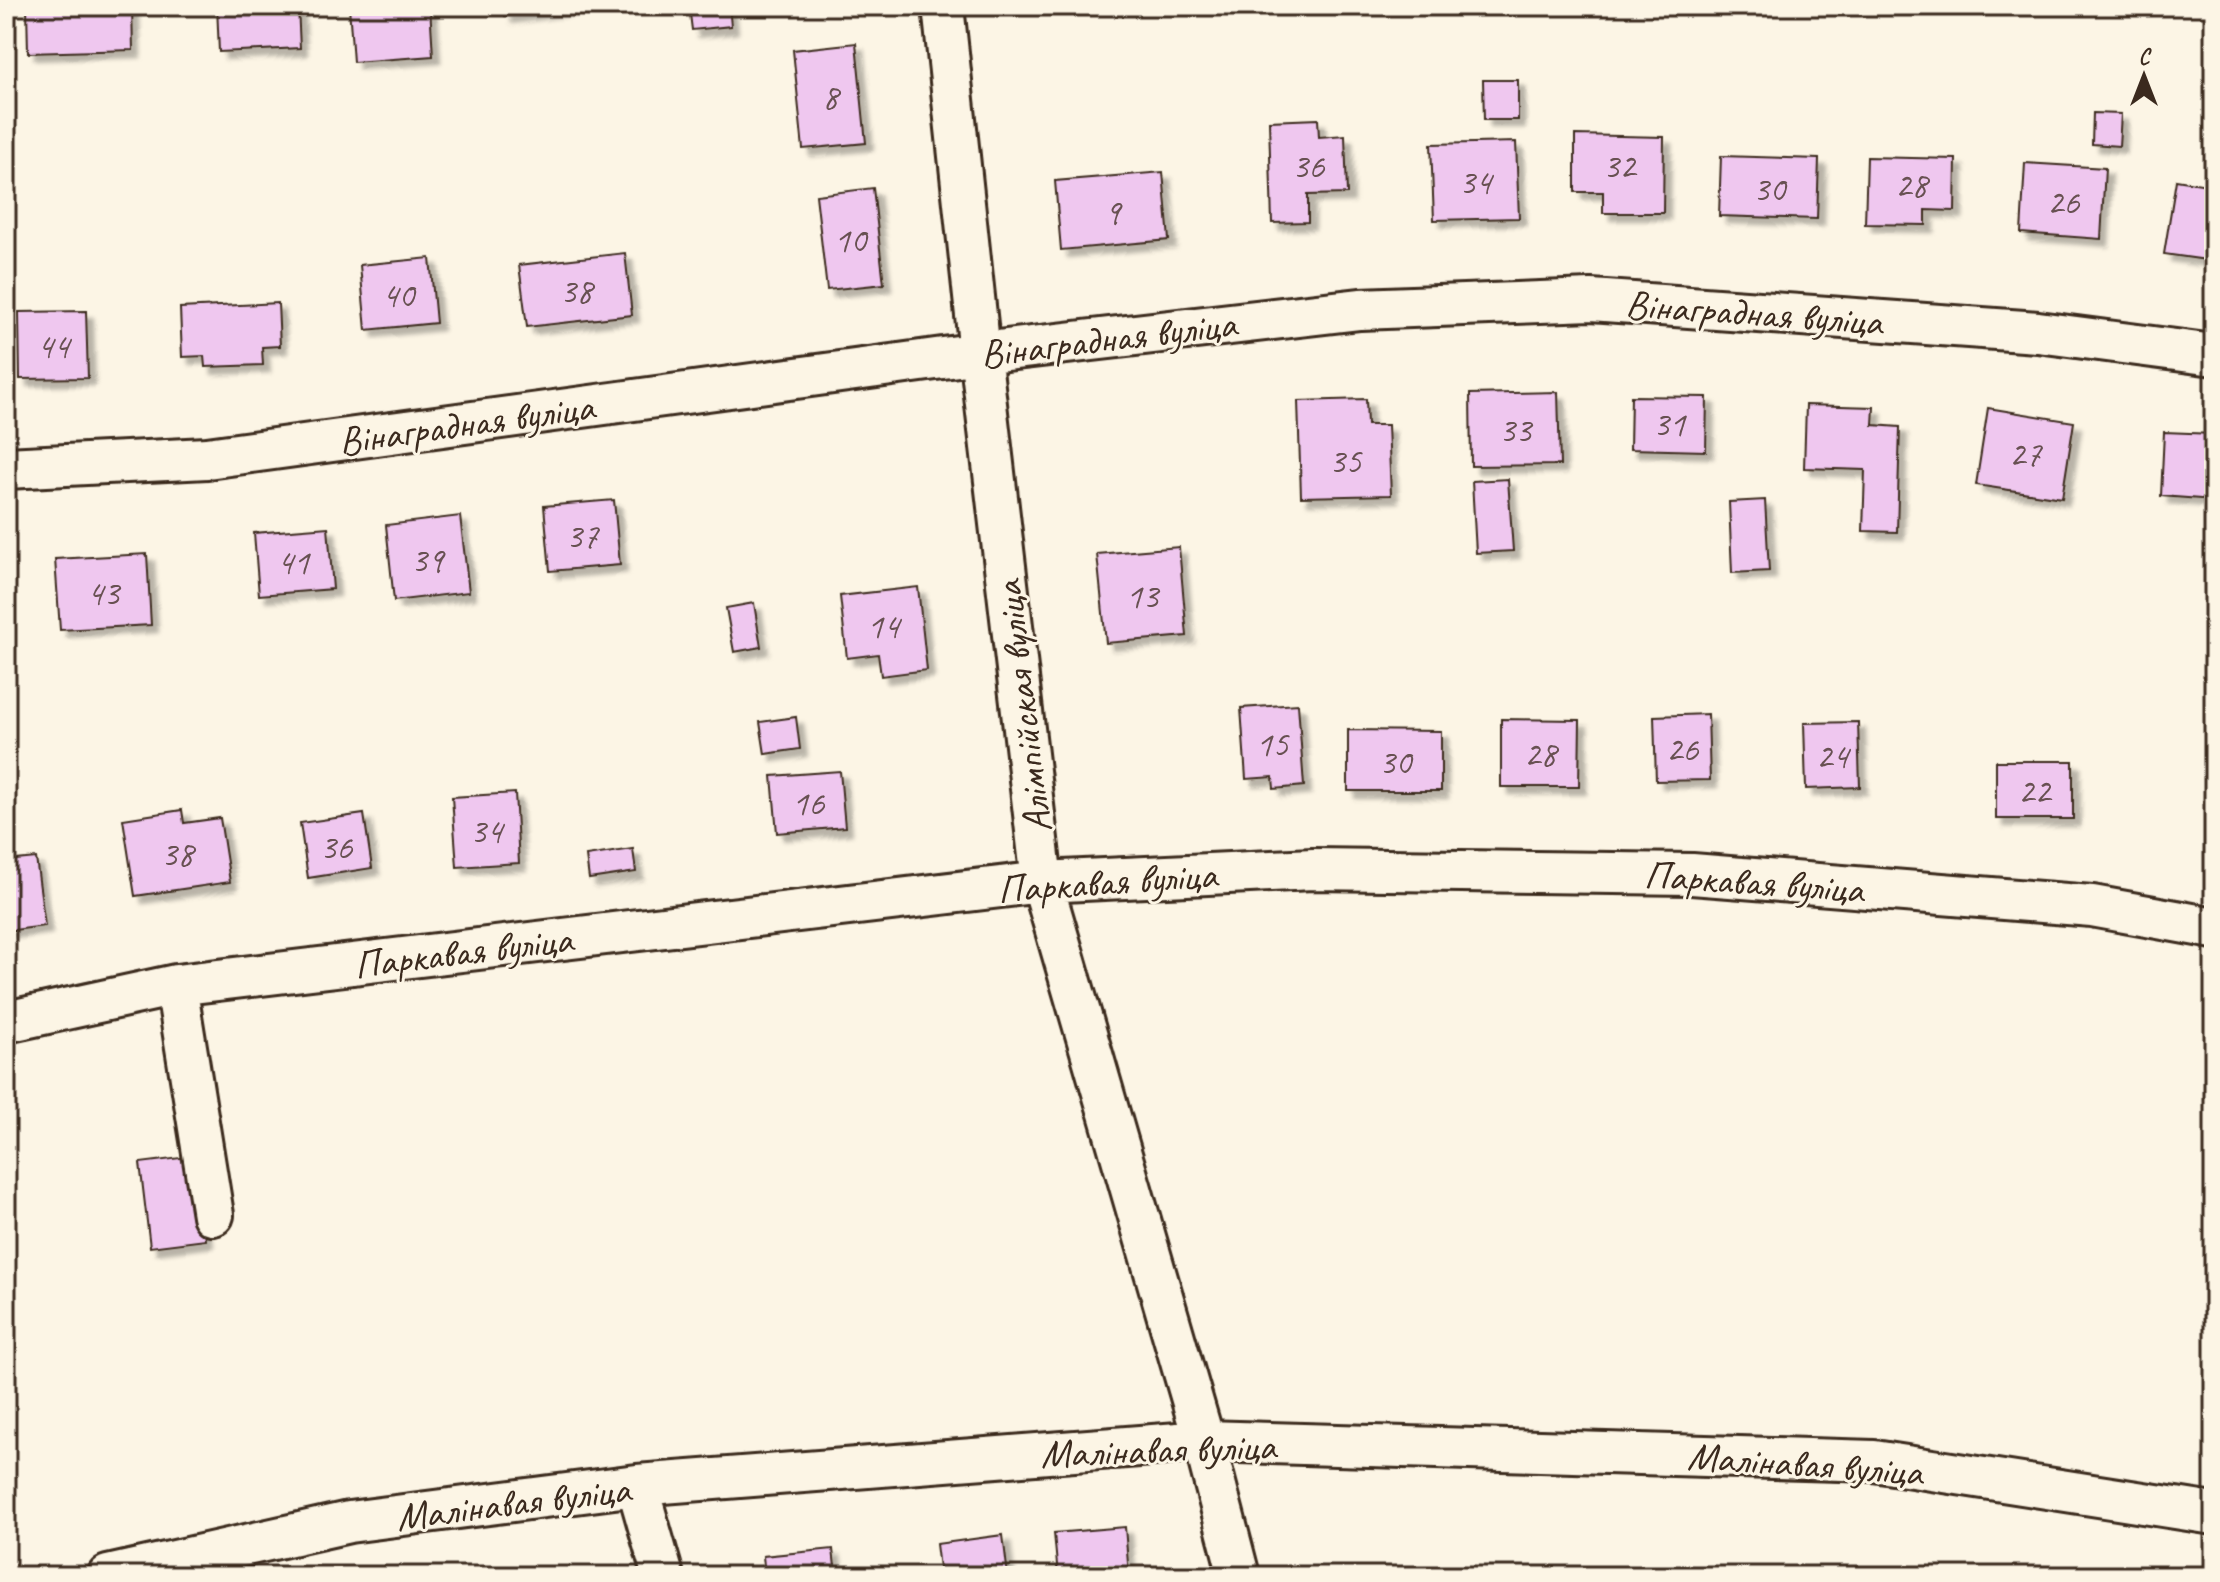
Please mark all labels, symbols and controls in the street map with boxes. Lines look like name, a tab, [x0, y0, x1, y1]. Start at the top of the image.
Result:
north arrow	[2104, 36, 2184, 116]
text: С	[2139, 43, 2153, 71]
house number: 8	[822, 74, 842, 120]
house number: 36	[1292, 143, 1326, 189]
house number: 32	[1603, 143, 1638, 189]
house number: 34	[1459, 159, 1495, 205]
house number: 28	[1895, 162, 1931, 208]
house number: 30	[1753, 166, 1788, 212]
house number: 26	[2047, 179, 2081, 225]
house number: 9	[1104, 189, 1123, 235]
house number: 10	[834, 217, 869, 263]
house number: 38	[560, 268, 596, 314]
house number: 40	[382, 272, 417, 318]
street label: Вінаградная вуліца	[1624, 279, 1886, 347]
street label: Вінаградная вуліца	[978, 298, 1241, 379]
house number: 44	[37, 323, 73, 369]
street label: Вінаградная вуліца	[335, 381, 599, 467]
house number: 31	[1653, 401, 1687, 447]
house number: 33	[1499, 407, 1534, 453]
house number: 27	[2009, 431, 2043, 477]
house number: 35	[1329, 438, 1363, 484]
house number: 37	[566, 513, 600, 559]
house number: 39	[411, 537, 446, 583]
house number: 41	[277, 539, 311, 585]
house number: 43	[87, 570, 122, 616]
house number: 13	[1126, 573, 1161, 619]
street label: Алімпійская вуліца	[982, 576, 1063, 836]
house number: 14	[867, 603, 903, 649]
house number: 15	[1256, 721, 1290, 767]
house number: 26	[1666, 726, 1700, 772]
house number: 28	[1524, 731, 1560, 777]
house number: 24	[1816, 733, 1852, 779]
house number: 30	[1379, 739, 1414, 785]
house number: 22	[2018, 768, 2053, 814]
house number: 16	[792, 780, 826, 826]
house number: 34	[470, 808, 506, 854]
house number: 36	[320, 824, 354, 870]
house number: 38	[161, 831, 197, 877]
street label: Паркавая вуліца	[996, 849, 1221, 915]
street label: Паркавая вуліца	[1643, 849, 1868, 915]
street label: Паркавая вуліца	[351, 914, 578, 990]
street label: Малінавая вуліца	[1040, 1421, 1279, 1479]
street label: Малінавая вуліца	[1686, 1431, 1926, 1497]
street label: Малінавая вуліца	[393, 1464, 635, 1542]

